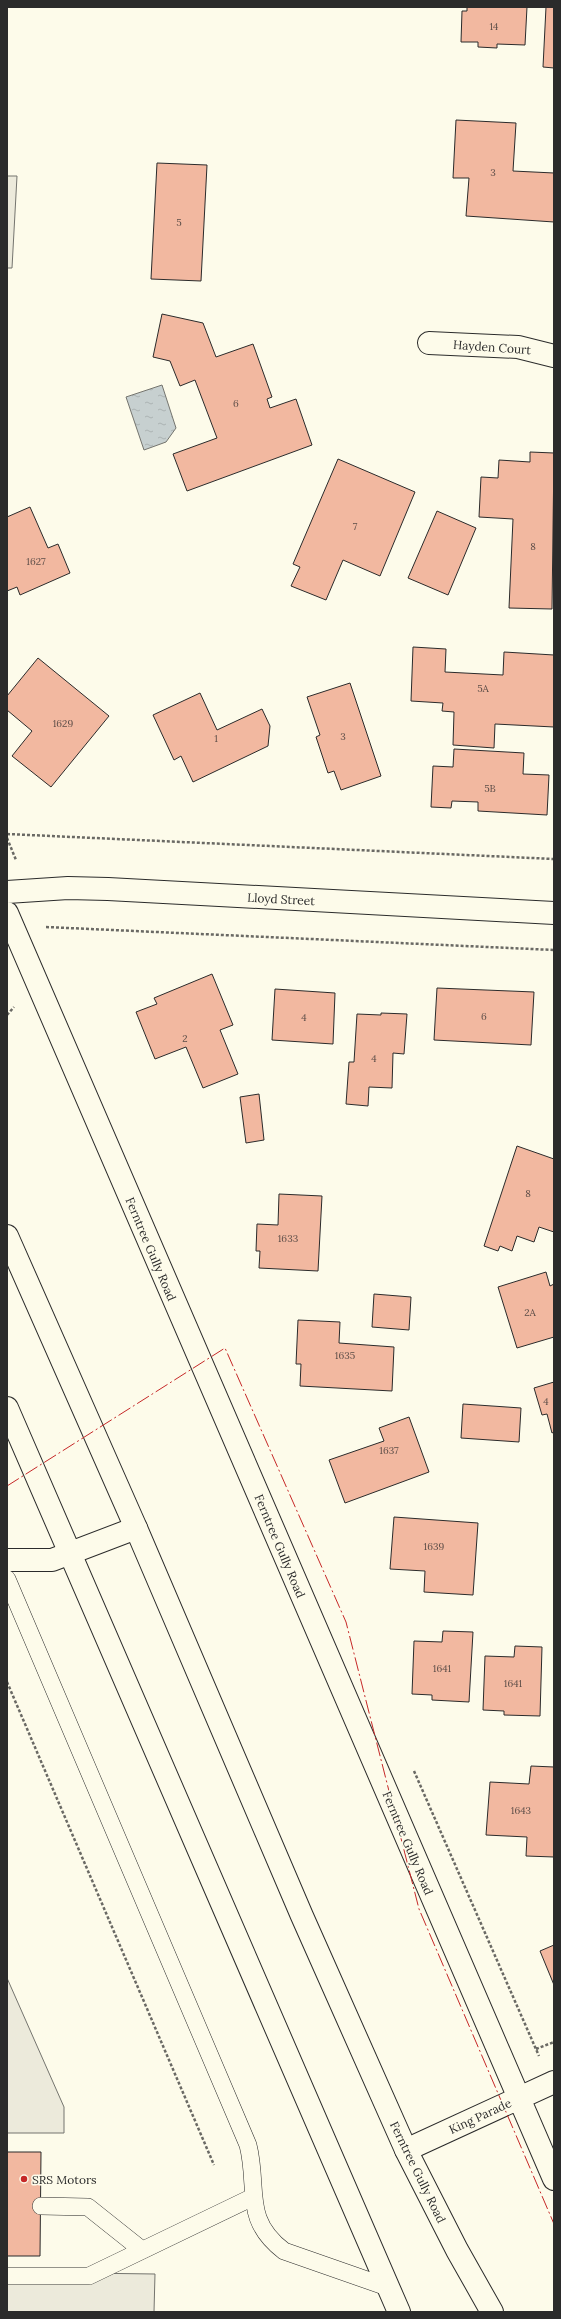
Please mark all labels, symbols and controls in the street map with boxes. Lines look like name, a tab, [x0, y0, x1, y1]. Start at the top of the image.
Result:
house number: 14	[489, 20, 499, 33]
house number: 3	[490, 166, 496, 179]
house number: 5	[176, 216, 182, 229]
street label: Hayden Court	[452, 337, 532, 357]
house number: 6	[233, 397, 239, 410]
house number: 7	[353, 520, 358, 533]
house number: 8	[530, 540, 536, 553]
house number: 1627	[26, 555, 46, 568]
house number: 5A	[477, 682, 490, 695]
house number: 1629	[53, 717, 74, 730]
house number: 3	[340, 730, 346, 743]
house number: 1	[214, 732, 218, 745]
house number: 5B	[484, 782, 496, 795]
street label: Lloyd Street	[247, 890, 316, 908]
house number: 6	[481, 1010, 487, 1023]
house number: 4	[301, 1011, 307, 1024]
house number: 2	[182, 1032, 188, 1045]
house number: 4	[371, 1052, 377, 1065]
house number: 8	[525, 1187, 531, 1200]
street label: Ferntree Gully Road	[122, 1195, 180, 1303]
house number: 1633	[278, 1232, 299, 1245]
house number: 2A	[524, 1306, 537, 1319]
house number: 1635	[335, 1349, 355, 1362]
house number: 4	[543, 1395, 549, 1408]
house number: 1637	[379, 1444, 399, 1457]
street label: Ferntree Gully Road	[251, 1492, 309, 1600]
house number: 1639	[424, 1540, 445, 1553]
house number: 1641	[433, 1662, 452, 1675]
house number: 1641	[504, 1677, 523, 1690]
street label: Ferntree Gully Road	[379, 1789, 437, 1897]
house number: 1643	[511, 1804, 532, 1817]
street label: King Parade	[446, 2095, 514, 2137]
street label: Ferntree Gully Road	[387, 2119, 449, 2225]
place label: SRS Motors	[32, 2172, 97, 2187]
marker: SRS Motors	[19, 2174, 29, 2184]

